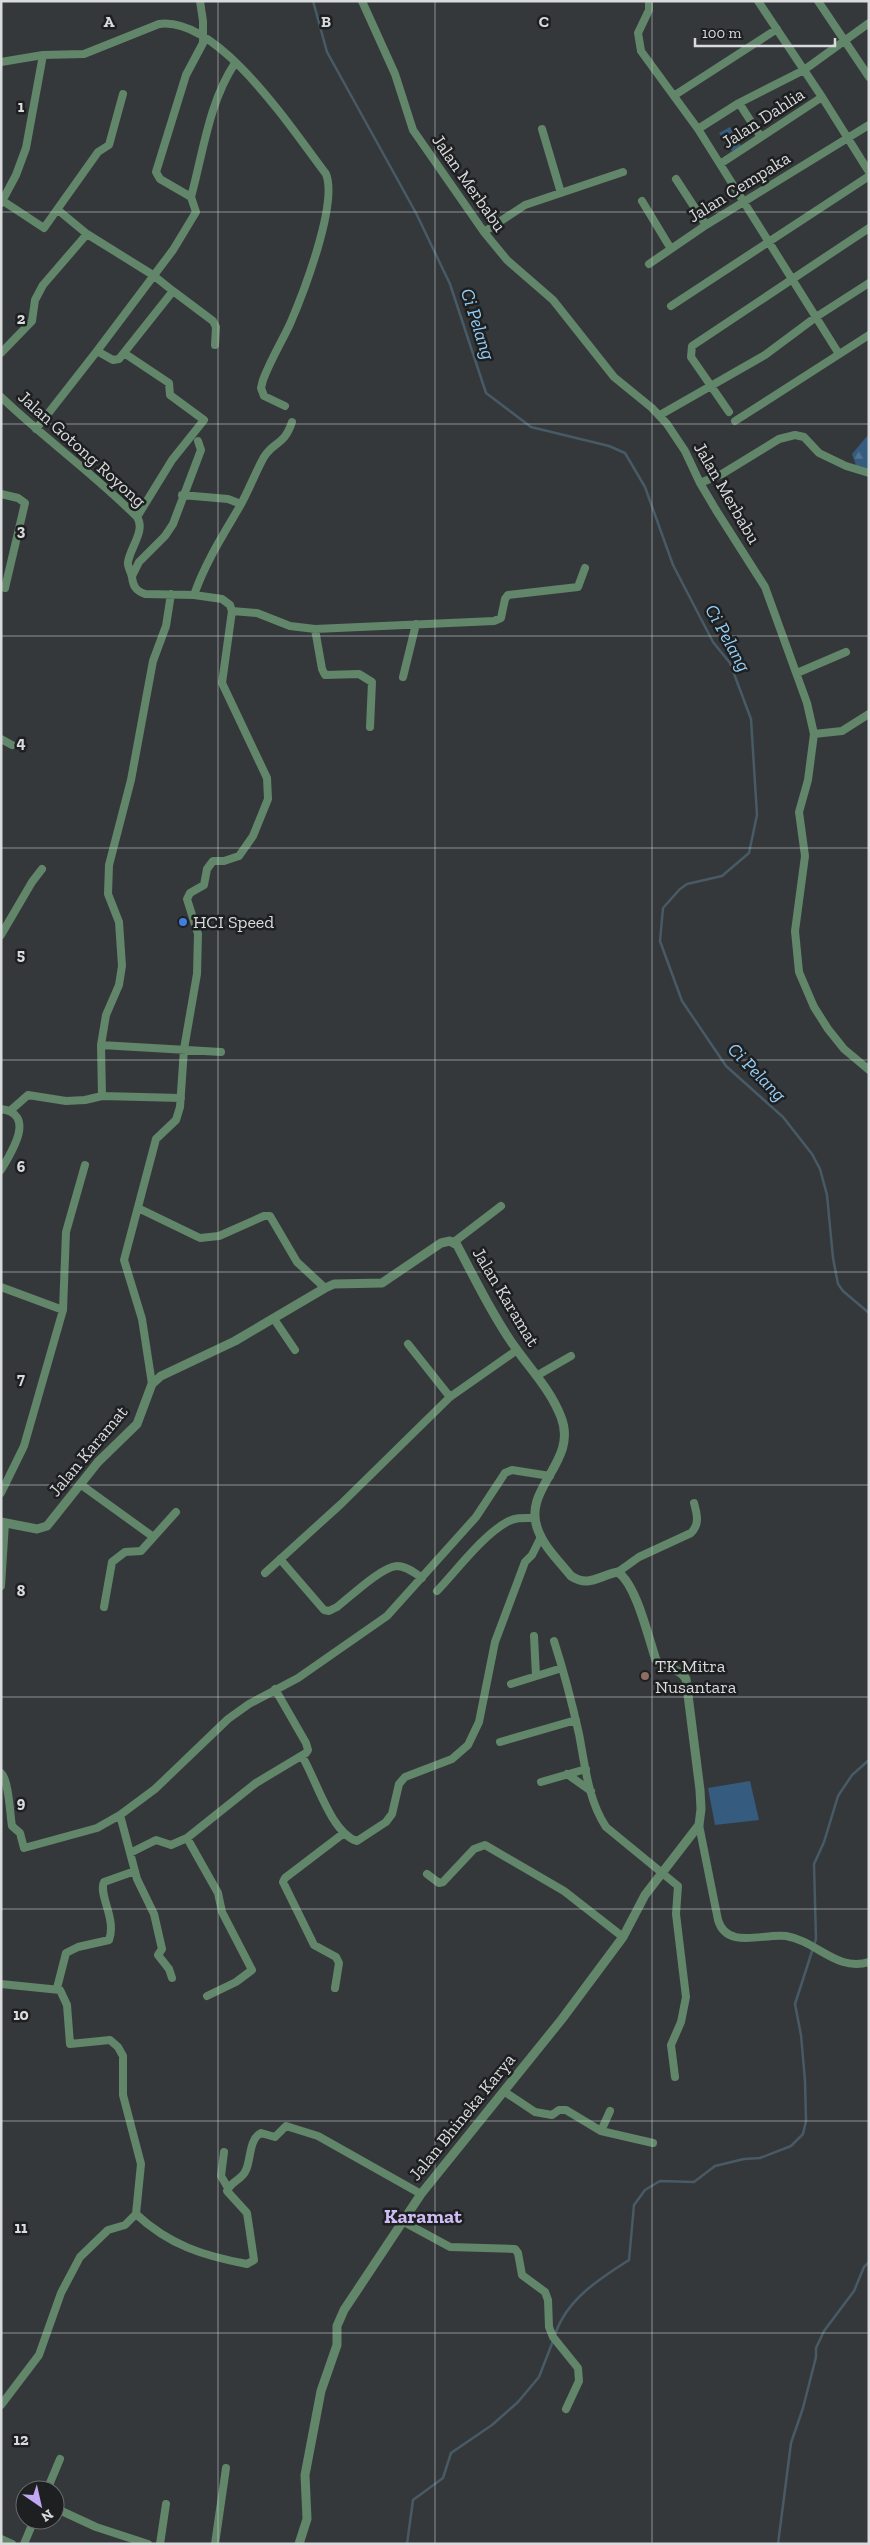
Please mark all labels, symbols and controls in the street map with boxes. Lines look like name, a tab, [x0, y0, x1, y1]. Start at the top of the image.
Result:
text: A	[104, 12, 115, 31]
text: B	[321, 12, 331, 31]
text: C	[539, 12, 549, 31]
scale bar	[695, 15, 835, 47]
text: 100 m	[702, 24, 741, 42]
street label: Jalan Dahlia	[718, 83, 809, 153]
text: 1	[18, 97, 25, 116]
street label: Jalan Merbabu	[427, 130, 511, 236]
street label: Jalan Cempaka	[684, 147, 795, 227]
water label: Ci Pelang	[456, 285, 500, 363]
text: 2	[17, 309, 26, 328]
street label: Jalan Gotong Royong	[14, 386, 151, 512]
street label: Jalan Merbabu	[689, 438, 765, 548]
text: 3	[17, 521, 26, 540]
water label: Ci Pelang	[700, 600, 756, 676]
text: 4	[16, 733, 26, 752]
place label: HCI Speed	[193, 911, 274, 933]
marker: HCI Speed	[177, 916, 189, 928]
text: 5	[17, 945, 25, 964]
water label: Ci Pelang	[723, 1038, 791, 1106]
text: 6	[17, 1157, 26, 1176]
street label: Jalan Karamat	[468, 1243, 544, 1351]
text: 7	[17, 1369, 25, 1388]
street label: Jalan Karamat	[44, 1401, 133, 1501]
text: 8	[17, 1581, 26, 1600]
place label: TK Mitra Nusantara	[655, 1655, 737, 1698]
marker: TK Mitra Nusantara	[639, 1670, 651, 1682]
text: 9	[17, 1793, 26, 1812]
text: 10	[13, 2005, 29, 2024]
street label: Jalan Bhineka Karya	[404, 2049, 520, 2185]
district label: Karamat	[384, 2204, 463, 2228]
text: 11	[15, 2218, 28, 2237]
text: 12	[13, 2430, 29, 2449]
north arrow	[15, 2480, 65, 2530]
text: N	[38, 2505, 56, 2526]

